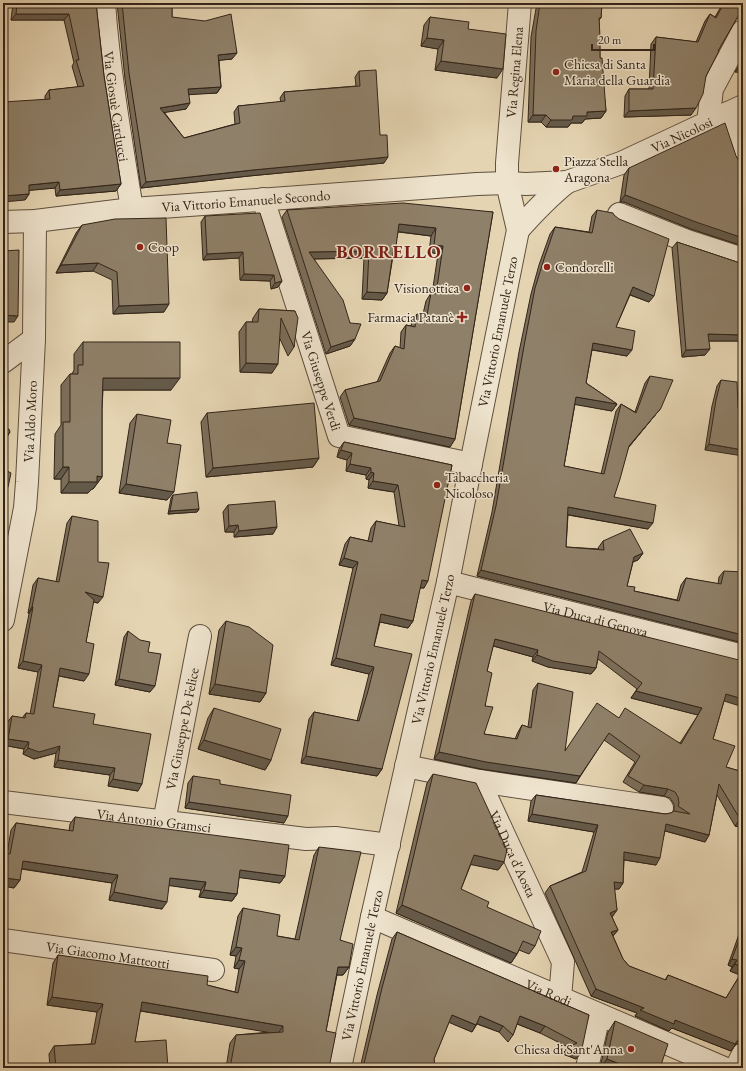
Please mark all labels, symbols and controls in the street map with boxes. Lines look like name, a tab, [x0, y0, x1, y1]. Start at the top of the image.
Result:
street label: Via Regina Elena	[502, 26, 527, 119]
scale bar	[592, 26, 654, 52]
text: 20 m	[598, 32, 622, 48]
street label: Via Giosuè Carducci	[100, 50, 133, 163]
place label: Chiesa di Santa Maria della Guardia	[564, 55, 670, 89]
marker: Chiesa di Santa Maria della Guardia	[551, 67, 561, 77]
street label: Via Nicolosi	[648, 112, 716, 157]
place label: Piazza Stella Aragona	[563, 152, 628, 186]
marker: Piazza Stella Aragona	[551, 164, 561, 174]
street label: Via Vittorio Emanuele Secondo	[161, 186, 331, 216]
place label: Coop	[148, 238, 179, 256]
district label: BORRELLO	[336, 240, 442, 263]
marker: Coop	[135, 242, 145, 252]
street label: Via Vittorio Emanuele Terzo	[474, 254, 522, 409]
place label: Condorelli	[555, 258, 614, 276]
marker: Condorelli	[542, 262, 552, 272]
place label: Visionottica	[394, 279, 459, 297]
marker: Visionottica	[462, 283, 472, 293]
place label: Farmacia Patanè	[368, 308, 455, 326]
marker: Farmacia Patanè	[457, 312, 467, 322]
street label: Via Giuseppe Verdi	[297, 329, 346, 433]
street label: Via Aldo Moro	[19, 380, 41, 463]
place label: Tabaccheria Nicoloso	[445, 468, 509, 502]
marker: Tabaccheria Nicoloso	[432, 480, 442, 490]
street label: Via Vittorio Emanuele Terzo	[407, 572, 458, 726]
street label: Via Duca di Genova	[541, 597, 650, 641]
street label: Via Giuseppe De Felice	[161, 666, 203, 791]
street label: Via Antonio Gramsci	[96, 805, 213, 836]
street label: Via Duca d'Aosta	[485, 808, 541, 901]
street label: Via Vittorio Emanuele Terzo	[337, 888, 387, 1042]
street label: Via Giacomo Matteotti	[45, 937, 171, 973]
street label: Via Rodi	[523, 975, 575, 1011]
place label: Chiesa di Sant'Anna	[514, 1040, 623, 1058]
marker: Chiesa di Sant'Anna	[626, 1044, 636, 1054]

